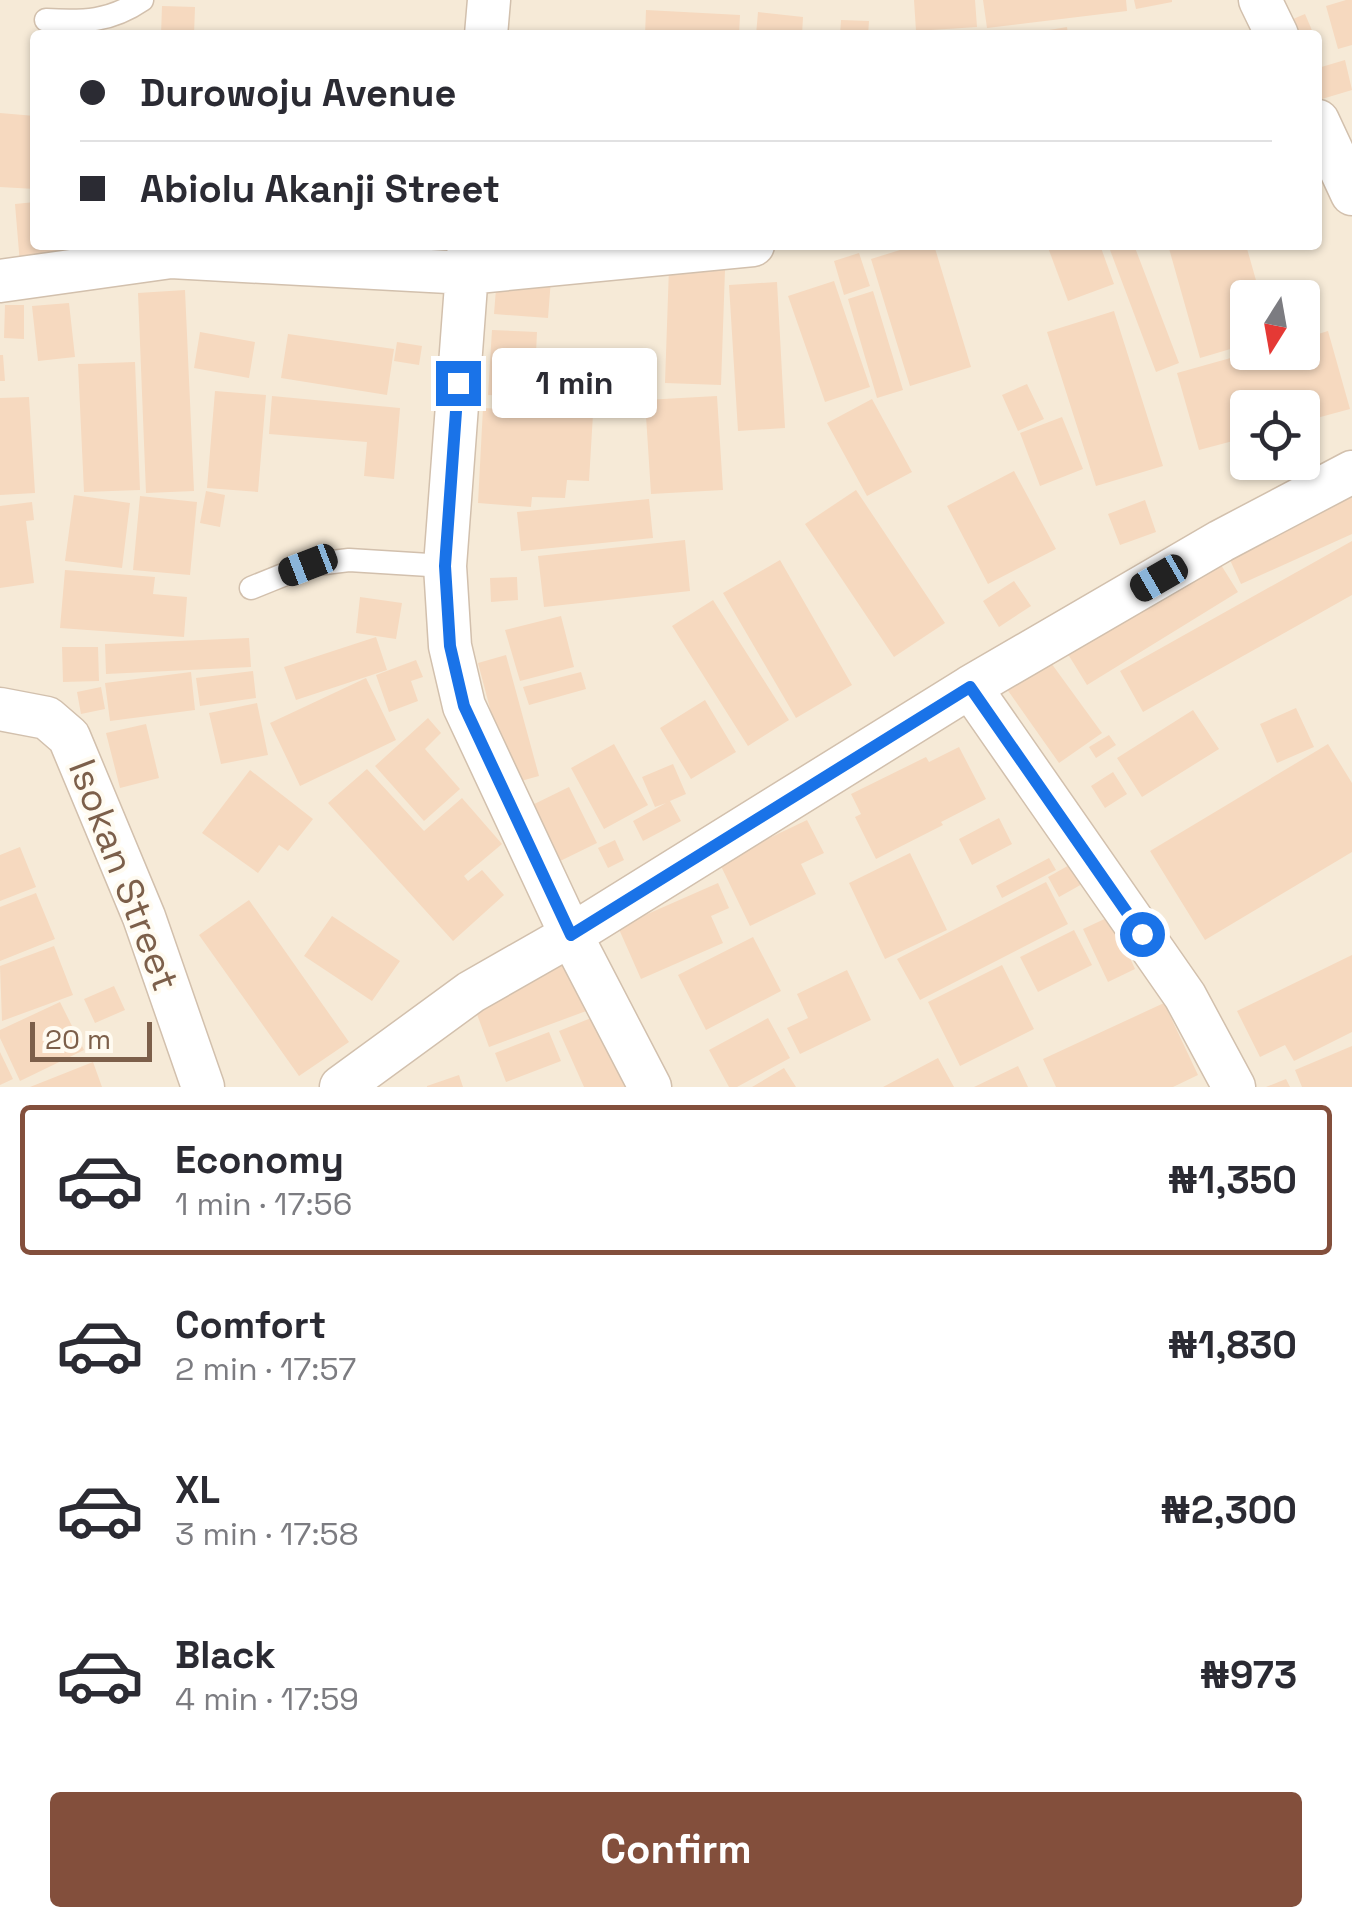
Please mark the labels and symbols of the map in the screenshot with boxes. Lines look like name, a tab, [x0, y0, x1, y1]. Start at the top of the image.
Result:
north arrow	[1230, 280, 1320, 370]
callout: 1 min	[493, 348, 658, 418]
route end	[436, 361, 481, 406]
car	[275, 540, 341, 590]
car	[1126, 550, 1192, 606]
street label: Isokan Street	[58, 753, 190, 997]
route start	[1120, 912, 1165, 957]
scale bar	[30, 1017, 152, 1062]

